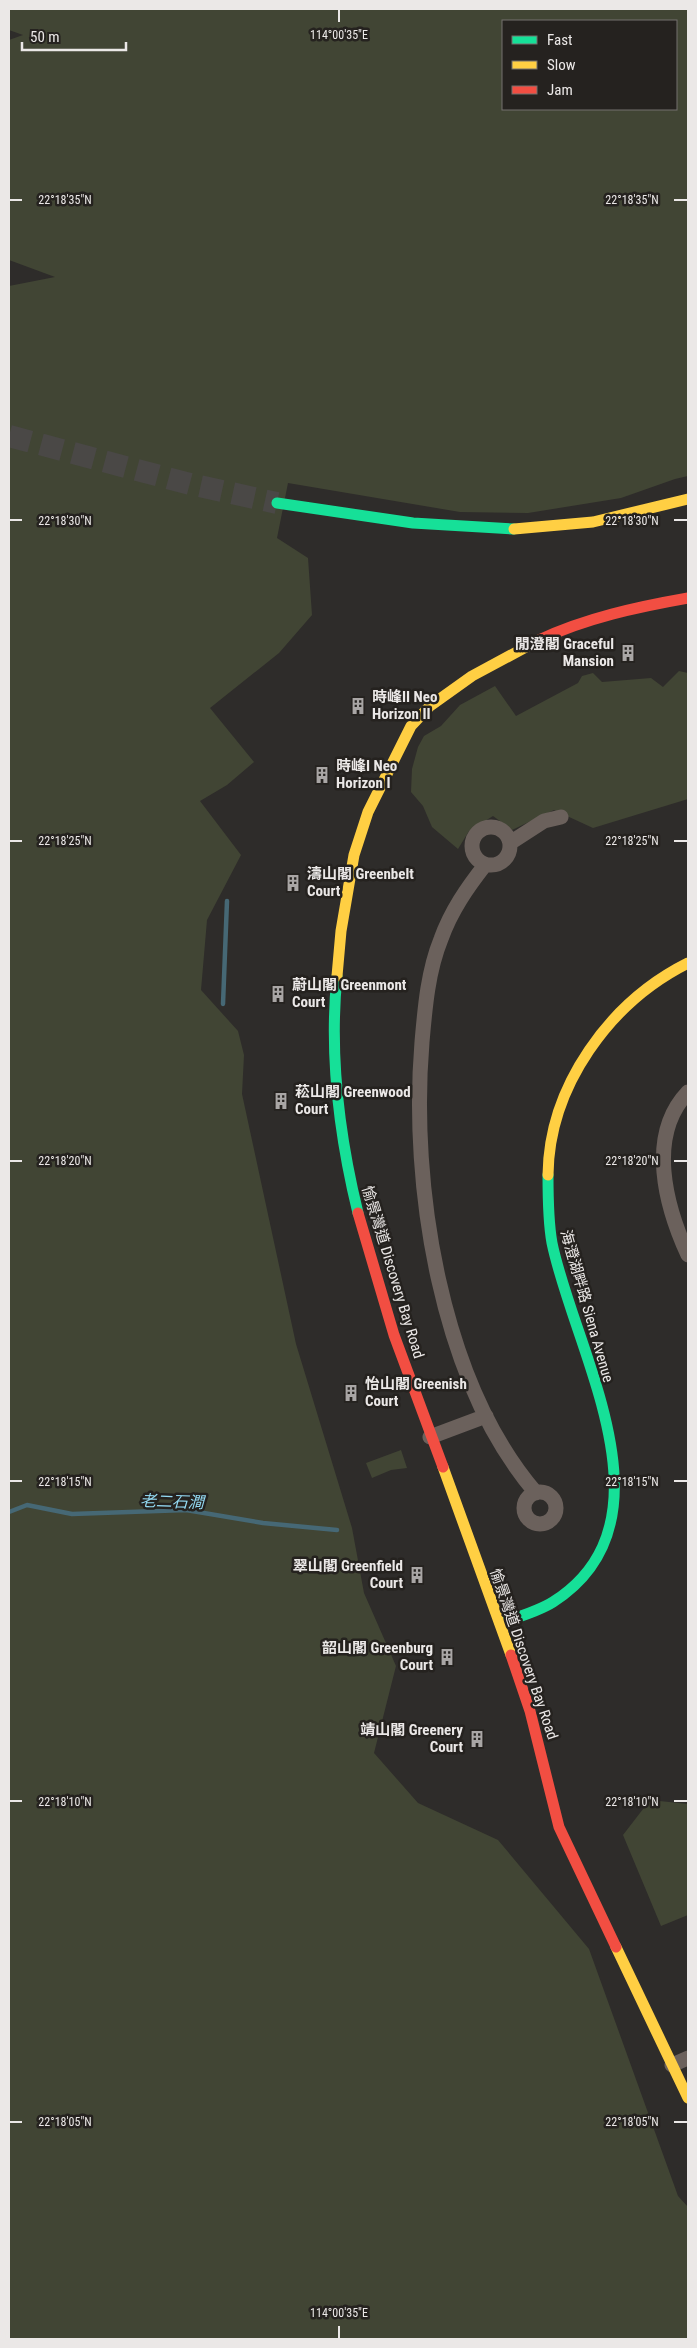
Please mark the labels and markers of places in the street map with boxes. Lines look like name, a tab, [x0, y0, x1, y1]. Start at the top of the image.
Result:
place label: 閒澄閣 Graceful Mansion	[515, 635, 614, 670]
building icon: 閒澄閣 Graceful Mansion	[618, 643, 638, 663]
place label: 時峰II Neo Horizon II	[372, 688, 437, 723]
building icon: 時峰II Neo Horizon II	[348, 696, 368, 716]
place label: 時峰I Neo Horizon I	[336, 757, 397, 792]
building icon: 時峰I Neo Horizon I	[312, 765, 332, 785]
place label: 濤山閣 Greenbelt Court	[307, 865, 414, 900]
building icon: 濤山閣 Greenbelt Court	[283, 873, 303, 893]
place label: 蔚山閣 Greenmont Court	[292, 976, 407, 1011]
building icon: 蔚山閣 Greenmont Court	[268, 984, 288, 1004]
place label: 菘山閣 Greenwood Court	[295, 1083, 411, 1118]
building icon: 菘山閣 Greenwood Court	[271, 1091, 291, 1111]
place label: 怡山閣 Greenish Court	[365, 1375, 467, 1410]
building icon: 怡山閣 Greenish Court	[341, 1383, 361, 1403]
place label: 翠山閣 Greenfield Court	[293, 1557, 403, 1592]
building icon: 翠山閣 Greenfield Court	[407, 1565, 427, 1585]
place label: 韶山閣 Greenburg Court	[322, 1639, 433, 1674]
building icon: 韶山閣 Greenburg Court	[437, 1647, 457, 1667]
place label: 靖山閣 Greenery Court	[360, 1721, 463, 1756]
building icon: 靖山閣 Greenery Court	[467, 1729, 487, 1749]

